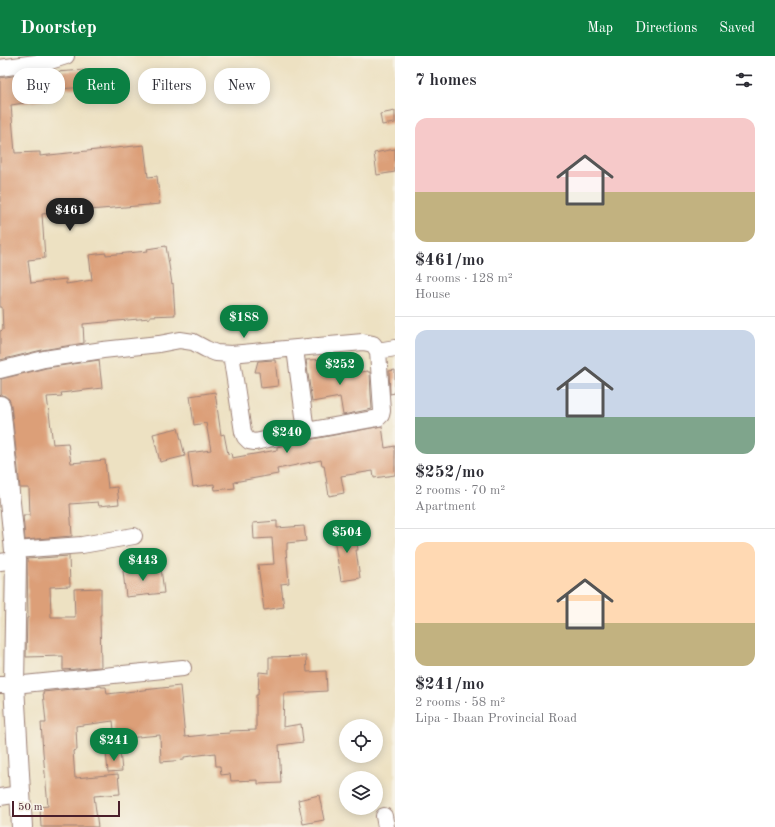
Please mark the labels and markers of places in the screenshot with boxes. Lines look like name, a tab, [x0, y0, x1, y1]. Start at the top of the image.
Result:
pin: $461	[46, 198, 94, 232]
pin: $188	[220, 305, 268, 339]
pin: $252	[316, 352, 364, 386]
pin: $240	[263, 420, 311, 454]
pin: $504	[323, 520, 371, 554]
pin: $443	[119, 548, 167, 582]
pin: $241	[90, 728, 138, 762]

